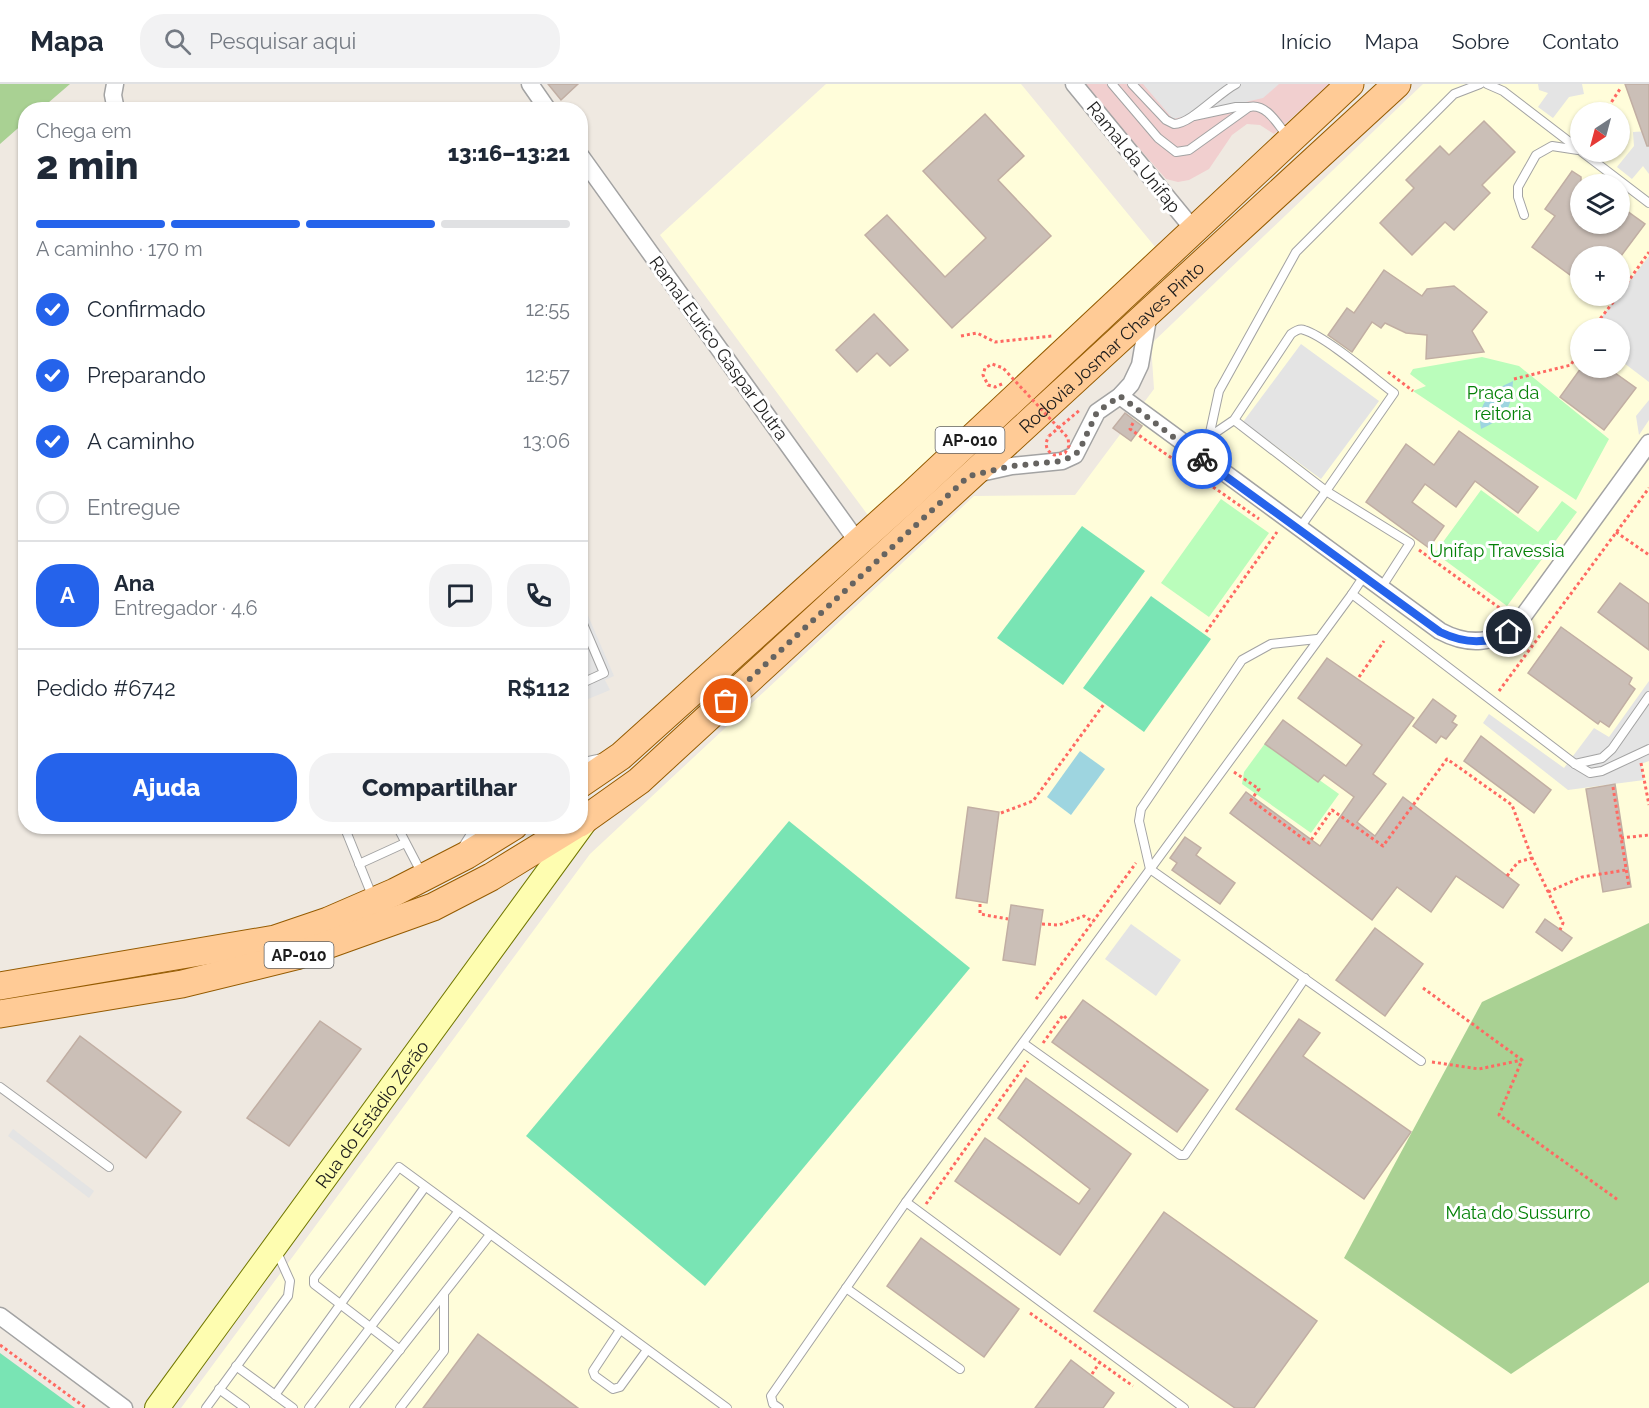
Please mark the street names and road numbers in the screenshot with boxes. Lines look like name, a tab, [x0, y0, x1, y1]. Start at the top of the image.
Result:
street label: Ramal da Unifap	[1083, 97, 1185, 217]
street label: Ramal Eurico Gaspar Dutra	[645, 252, 793, 444]
street label: Rodovia Josmar Chaves Pinto	[1014, 256, 1208, 437]
road number: AP-010	[936, 427, 1004, 453]
road number: AP-010	[264, 942, 334, 968]
street label: Rua do Estádio Zerão	[311, 1036, 433, 1192]

